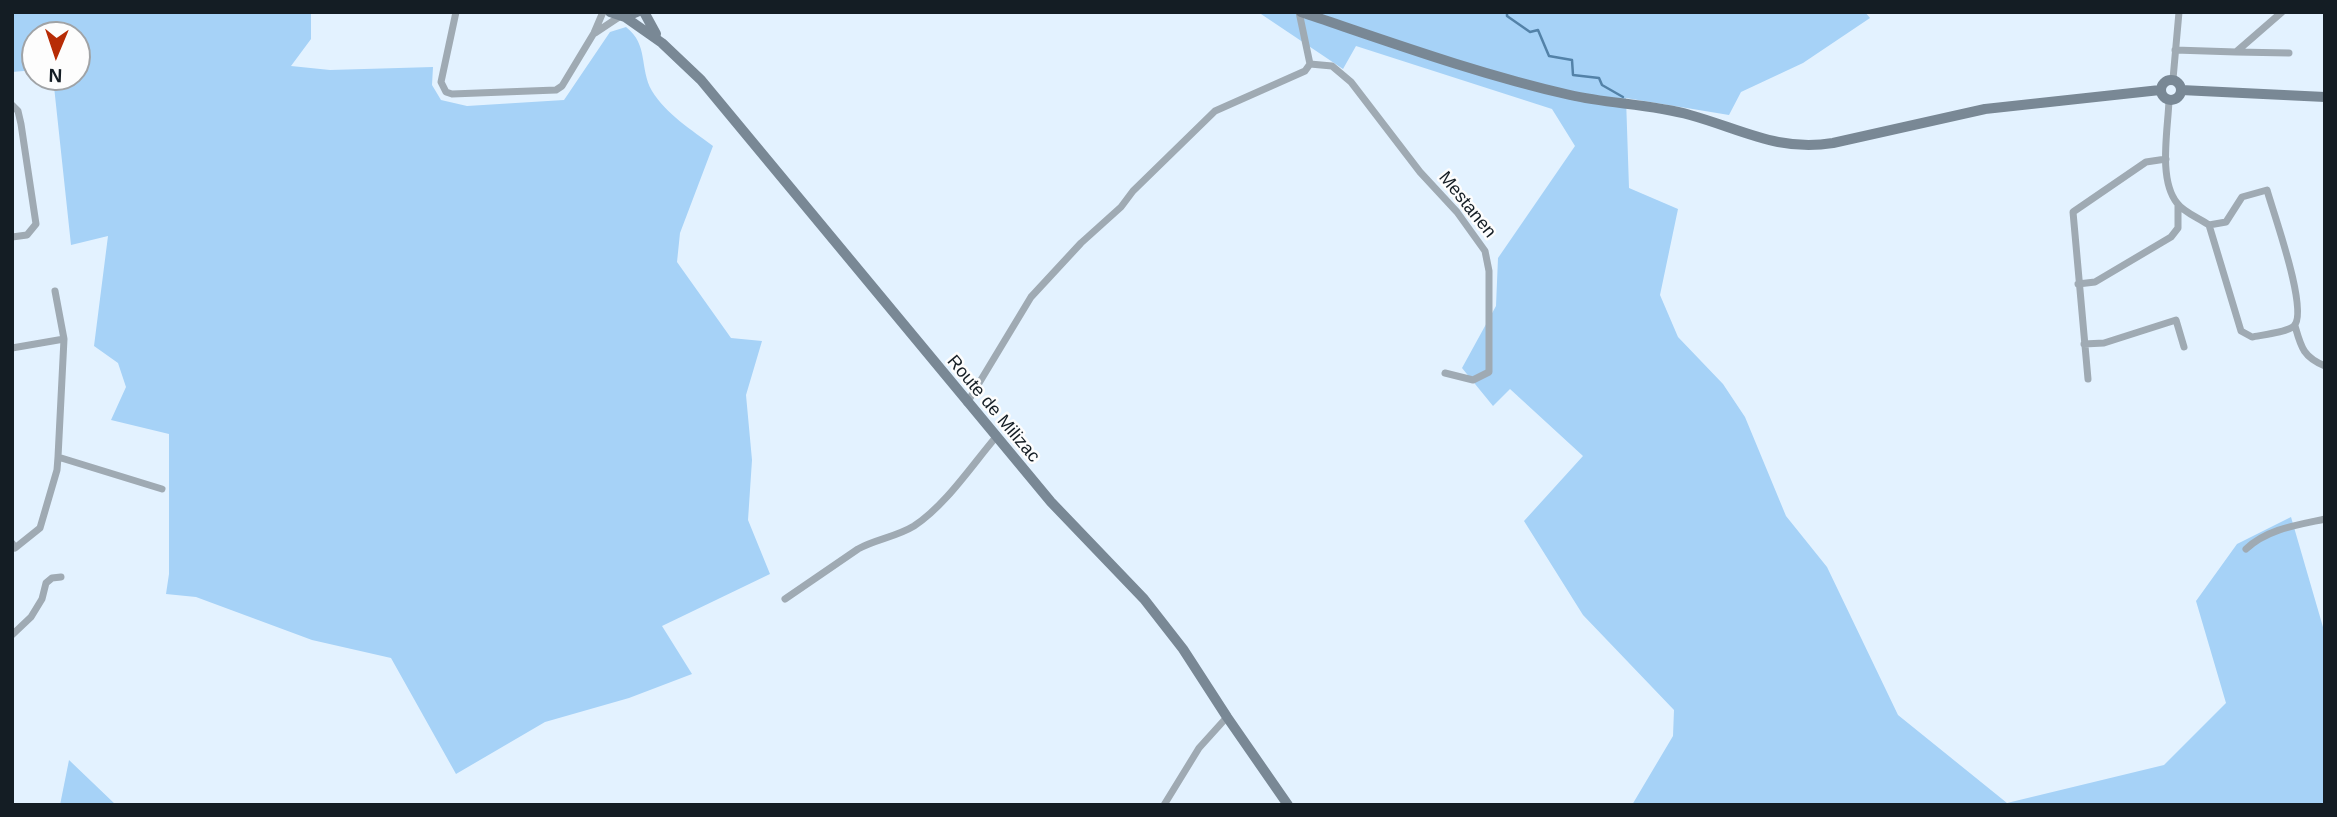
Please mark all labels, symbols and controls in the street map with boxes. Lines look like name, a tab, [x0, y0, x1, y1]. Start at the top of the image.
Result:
north arrow	[21, 21, 91, 91]
text: N	[48, 65, 63, 86]
street label: Mestanen	[1434, 167, 1500, 243]
street label: Route de Milizac	[942, 351, 1044, 467]

